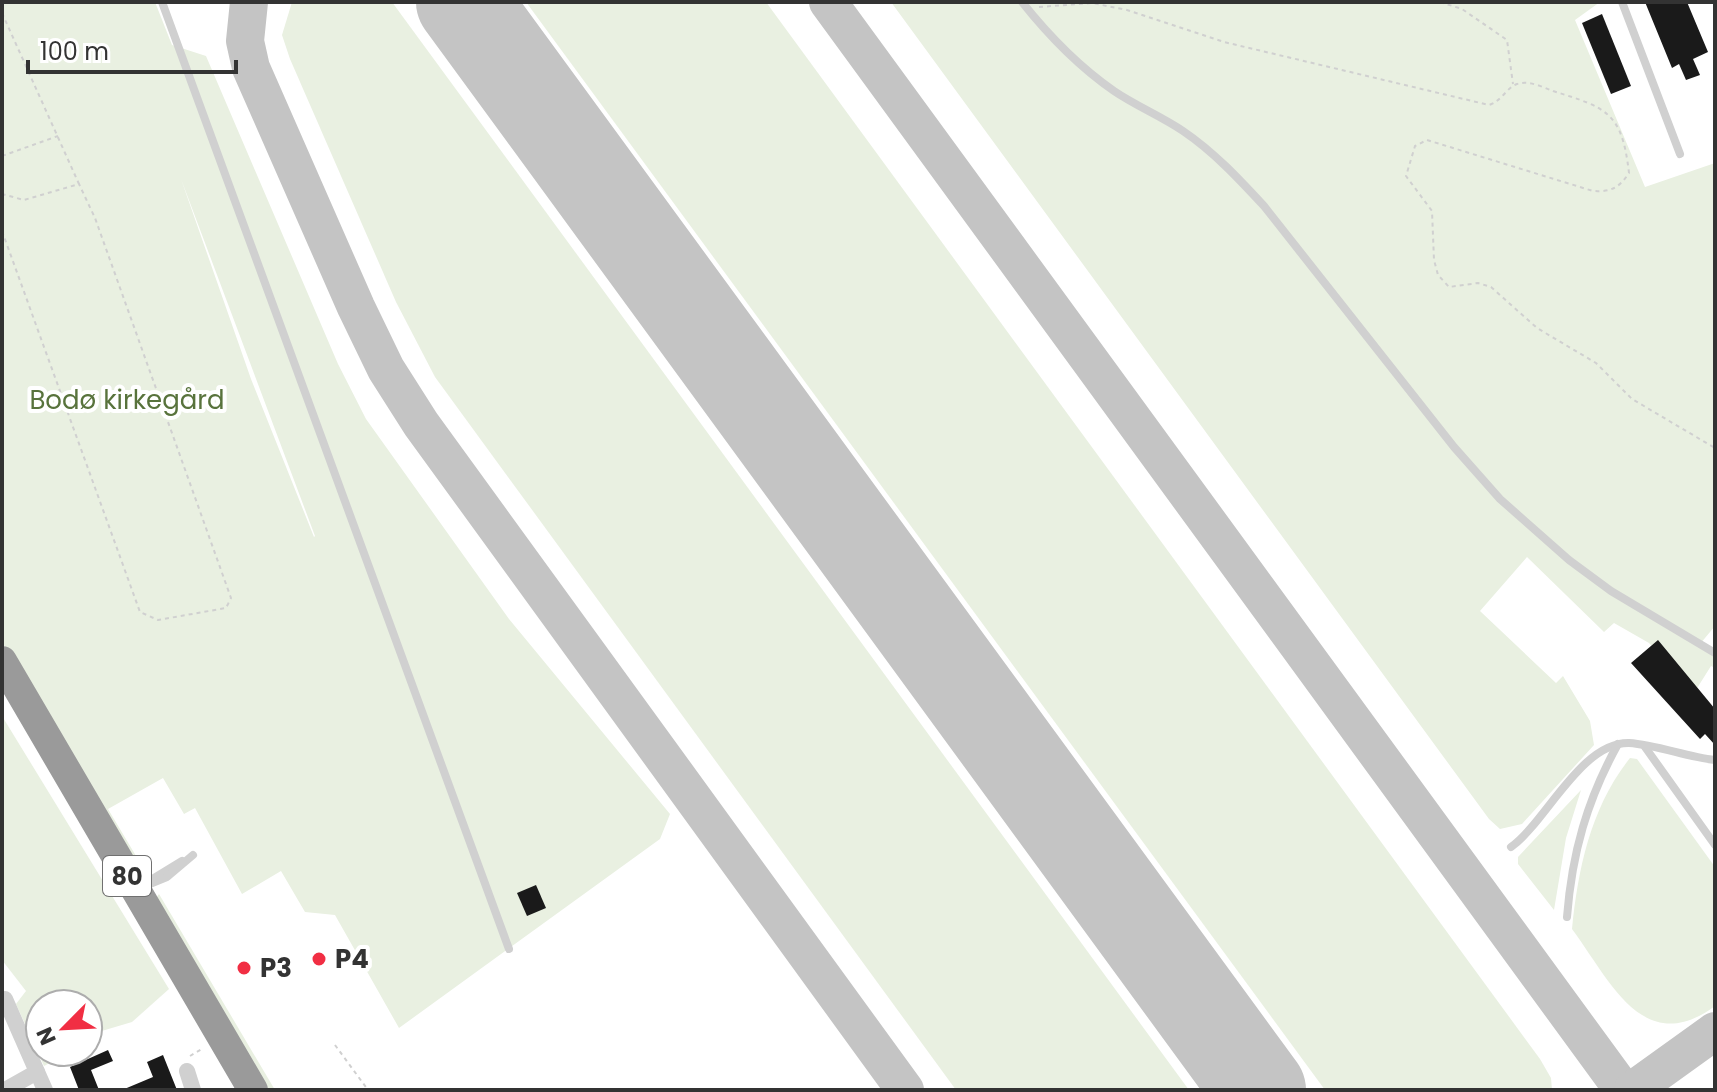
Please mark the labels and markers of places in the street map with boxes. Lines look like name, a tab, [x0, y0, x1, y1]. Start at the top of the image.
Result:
place label: P4	[335, 941, 369, 977]
place label: P3	[260, 950, 292, 986]
marker: P4	[310, 950, 328, 968]
marker: P3	[235, 959, 253, 977]

